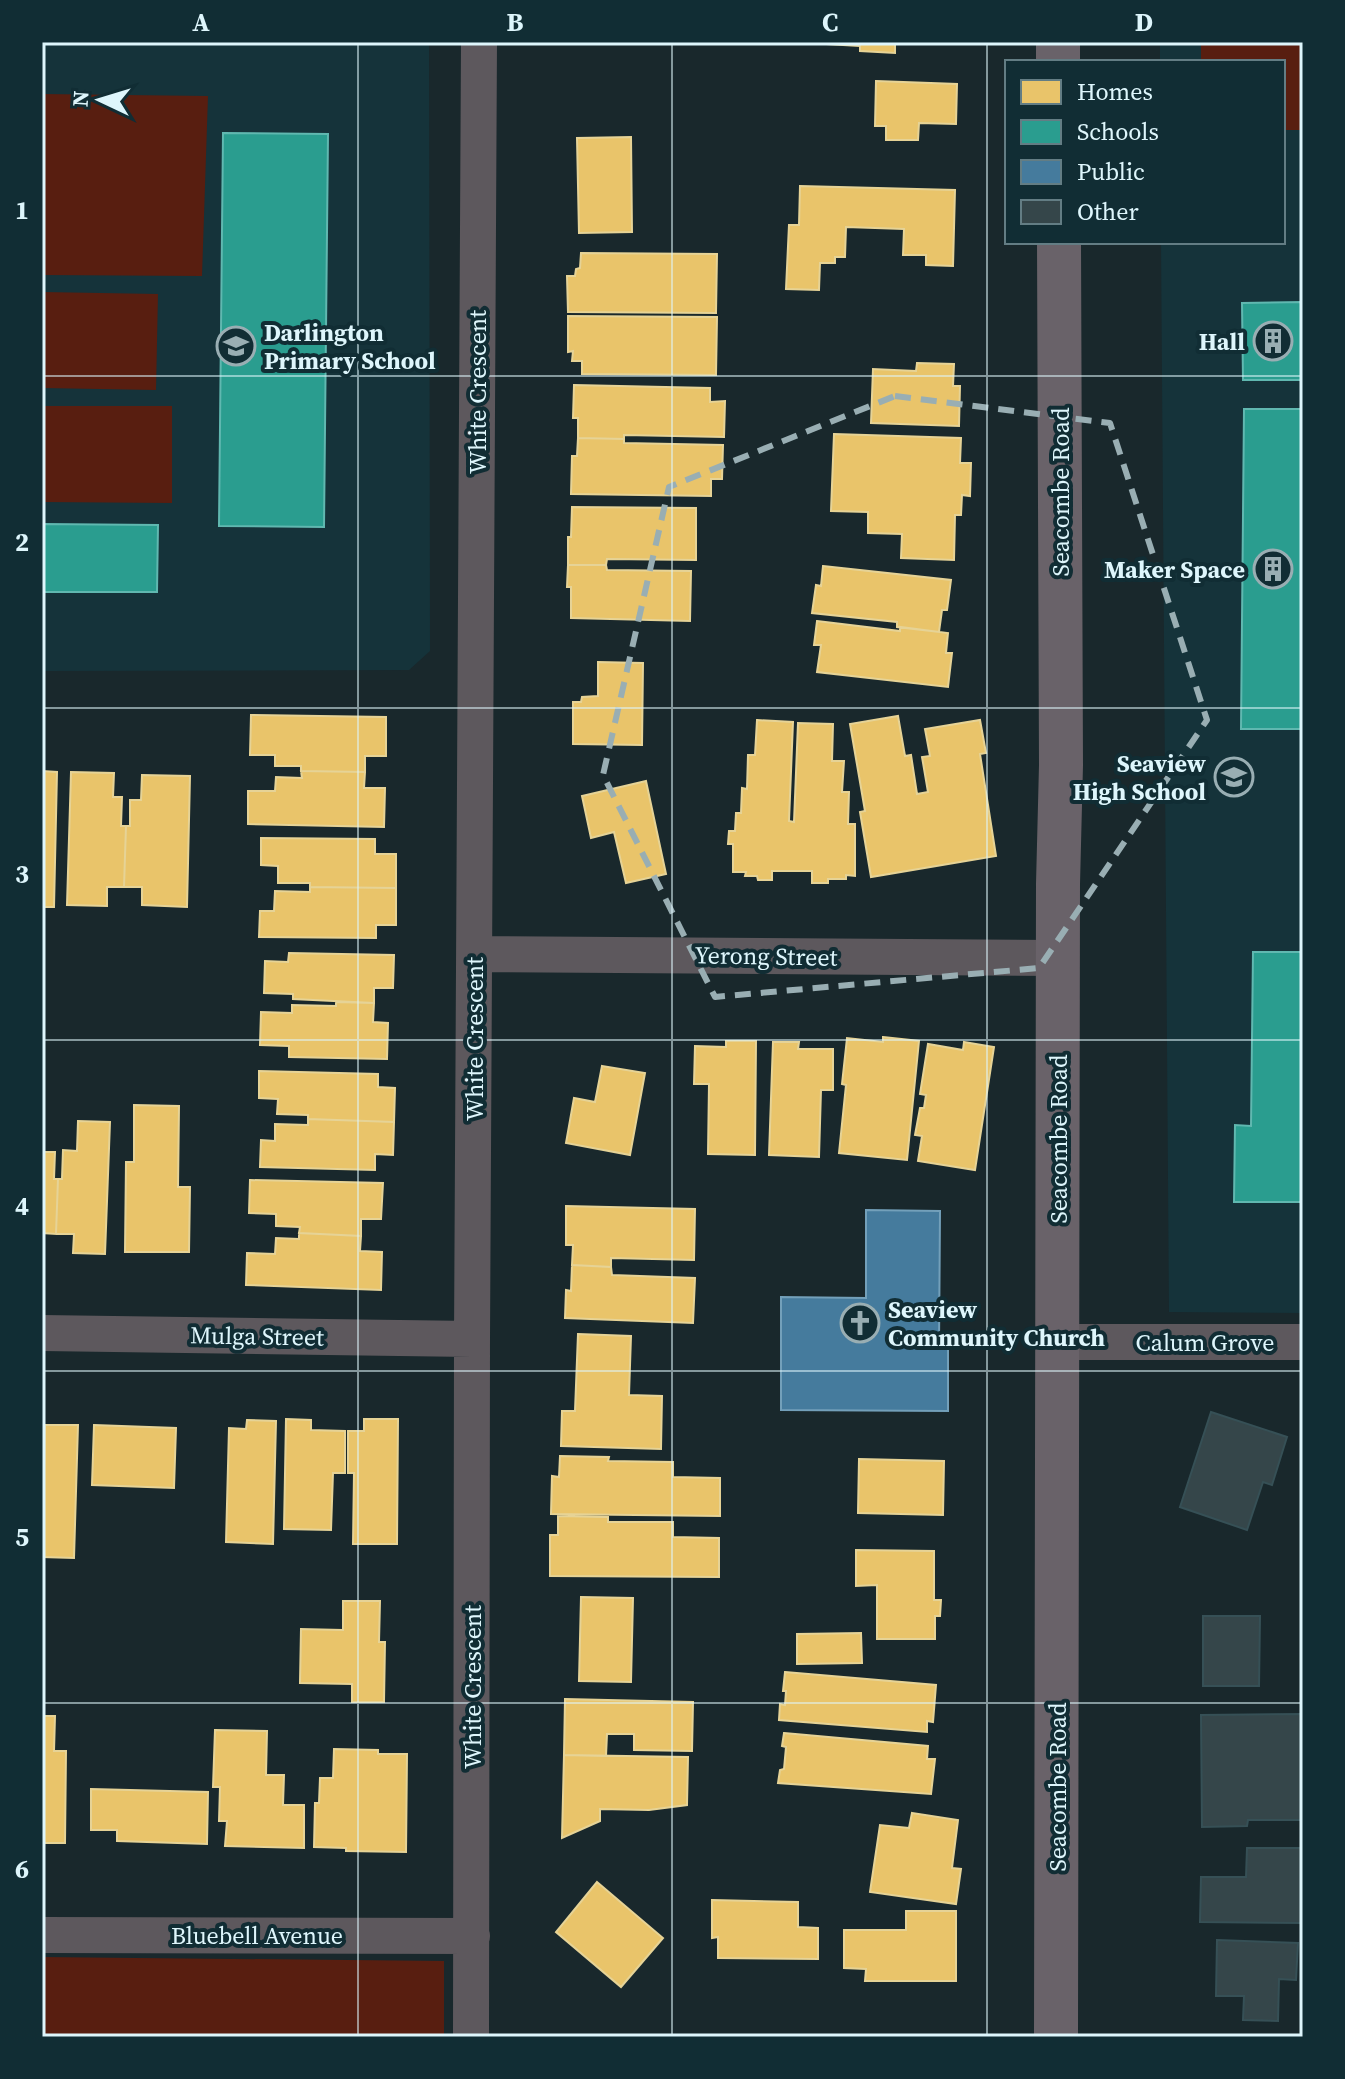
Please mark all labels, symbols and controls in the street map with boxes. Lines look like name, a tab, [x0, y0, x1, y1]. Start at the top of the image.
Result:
text: A	[192, 4, 210, 40]
text: B	[507, 4, 524, 40]
text: C	[822, 4, 838, 40]
text: D	[1135, 4, 1153, 40]
north arrow	[60, 60, 140, 140]
legend	[1005, 60, 1285, 244]
text: Homes	[1077, 75, 1153, 108]
text: N	[65, 90, 96, 108]
text: Schools	[1077, 115, 1159, 148]
text: Public	[1077, 155, 1145, 188]
text: 1	[15, 192, 29, 228]
text: Other	[1077, 195, 1139, 228]
street label: White Crescent	[461, 310, 494, 474]
place label: Darlington Primary School	[264, 316, 436, 377]
building icon: Hall	[1252, 320, 1294, 362]
school or university icon: Darlington Primary School	[215, 325, 257, 367]
place label: Hall	[1199, 325, 1245, 358]
street label: Seacombe Road	[1044, 407, 1077, 577]
text: 2	[15, 524, 29, 560]
building icon: Maker Space	[1252, 548, 1294, 590]
place label: Maker Space	[1104, 553, 1245, 586]
place label: Seaview High School	[1073, 747, 1206, 808]
school or university icon: Seaview High School	[1213, 756, 1255, 798]
text: 3	[15, 856, 29, 892]
street label: Yerong Street	[694, 938, 838, 974]
street label: White Crescent	[458, 957, 491, 1121]
street label: Seacombe Road	[1042, 1054, 1075, 1224]
text: 4	[15, 1188, 29, 1224]
place label: Seaview Community Church	[888, 1293, 1105, 1354]
church icon: Seaview Community Church	[839, 1302, 881, 1344]
street label: Mulga Street	[190, 1318, 324, 1354]
street label: Calum Grove	[1136, 1326, 1274, 1359]
text: 5	[15, 1519, 29, 1555]
street label: White Crescent	[456, 1605, 489, 1769]
street label: Seacombe Road	[1041, 1702, 1074, 1872]
text: 6	[15, 1851, 29, 1887]
street label: Bluebell Avenue	[171, 1919, 343, 1952]

